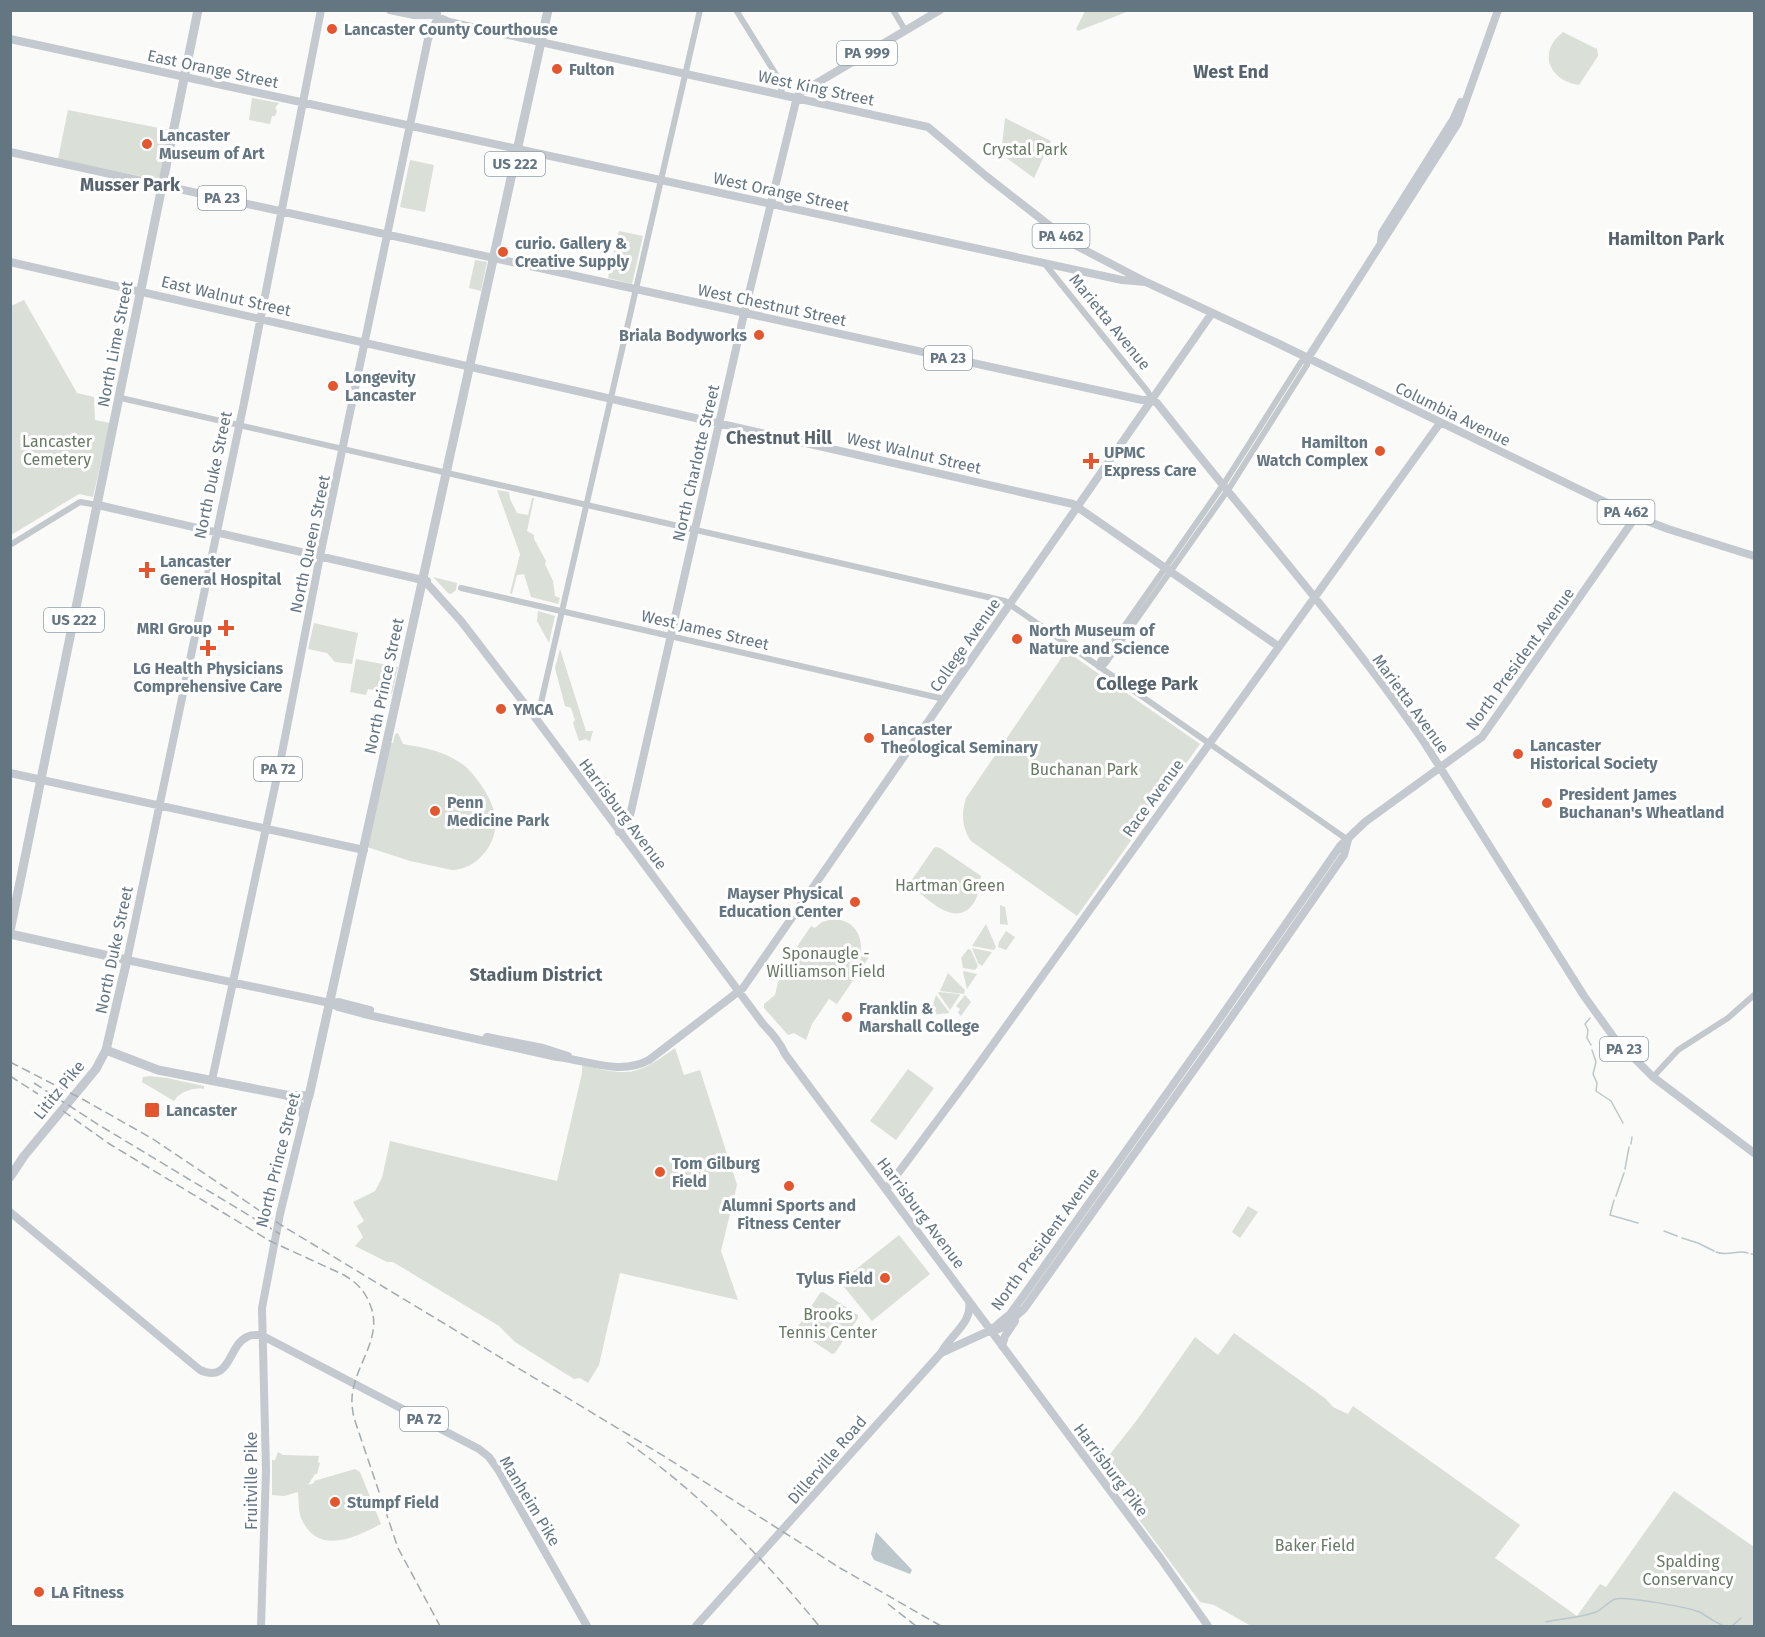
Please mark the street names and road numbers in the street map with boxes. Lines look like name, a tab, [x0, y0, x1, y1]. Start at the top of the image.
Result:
road number: PA 999	[837, 41, 897, 65]
street label: East Orange Street	[146, 46, 281, 92]
street label: West King Street	[756, 66, 876, 110]
road number: US 222	[485, 152, 545, 176]
street label: West Orange Street	[711, 168, 851, 216]
road number: PA 23	[198, 186, 246, 210]
road number: PA 462	[1032, 224, 1090, 248]
street label: Marietta Avenue	[1065, 270, 1155, 374]
street label: East Walnut Street	[159, 272, 293, 320]
street label: North Lime Street	[93, 279, 137, 409]
street label: West Chestnut Street	[696, 280, 848, 330]
road number: PA 23	[924, 346, 972, 370]
street label: Columbia Avenue	[1392, 378, 1514, 450]
street label: North Charlotte Street	[669, 382, 723, 543]
street label: North Duke Street	[190, 409, 236, 540]
street label: West Walnut Street	[845, 428, 983, 478]
street label: North Queen Street	[286, 473, 334, 615]
road number: PA 462	[1598, 500, 1654, 524]
street label: North President Avenue	[1462, 584, 1578, 734]
street label: College Avenue	[926, 594, 1004, 696]
street label: West James Street	[639, 606, 771, 654]
road number: US 222	[44, 608, 104, 632]
street label: North Prince Street	[360, 616, 408, 756]
street label: Marietta Avenue	[1369, 651, 1453, 757]
street label: Harrisburg Avenue	[575, 755, 671, 873]
street label: Race Avenue	[1118, 755, 1188, 841]
road number: PA 72	[254, 757, 302, 781]
street label: North Duke Street	[91, 884, 137, 1015]
road number: PA 23	[1600, 1037, 1648, 1061]
street label: Lititz Pike	[29, 1057, 89, 1123]
street label: North Prince Street	[252, 1090, 304, 1230]
street label: Harrisburg Avenue	[873, 1154, 969, 1272]
street label: North President Avenue	[987, 1164, 1103, 1314]
road number: PA 72	[400, 1407, 448, 1431]
street label: Dillerville Road	[784, 1412, 870, 1508]
street label: Harrisburg Pike	[1070, 1420, 1152, 1520]
street label: Fruitville Pike	[242, 1432, 261, 1530]
street label: Manheim Pike	[496, 1453, 564, 1549]

